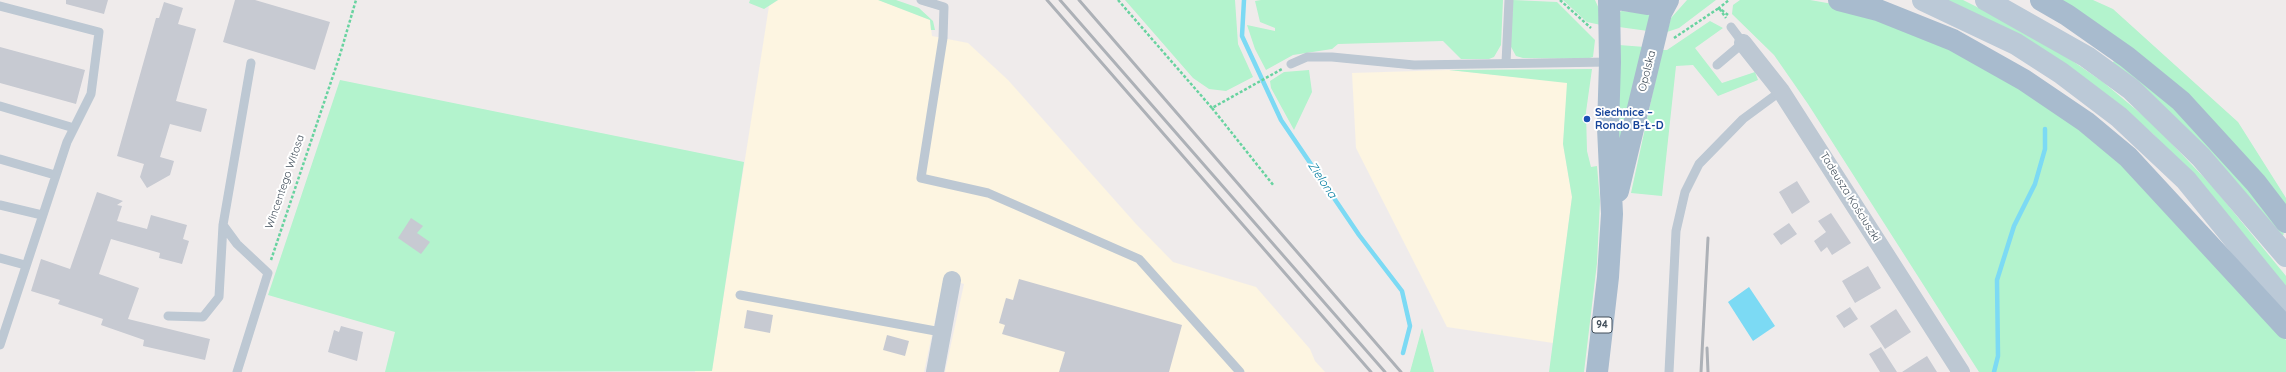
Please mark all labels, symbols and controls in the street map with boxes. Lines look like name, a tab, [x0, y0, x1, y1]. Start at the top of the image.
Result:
street label: Opolska	[1636, 49, 1658, 93]
place label: Siechnice – Rondo B-Ł-D	[1595, 106, 1664, 132]
marker: Siechnice – Rondo B-Ł-D	[1582, 114, 1592, 124]
street label: Wincentego Witosa	[263, 133, 307, 231]
street label: Tadeusza Kościuszki	[1817, 150, 1883, 244]
water label: Zielona	[1305, 159, 1339, 201]
road number: 94	[1592, 317, 1612, 333]

